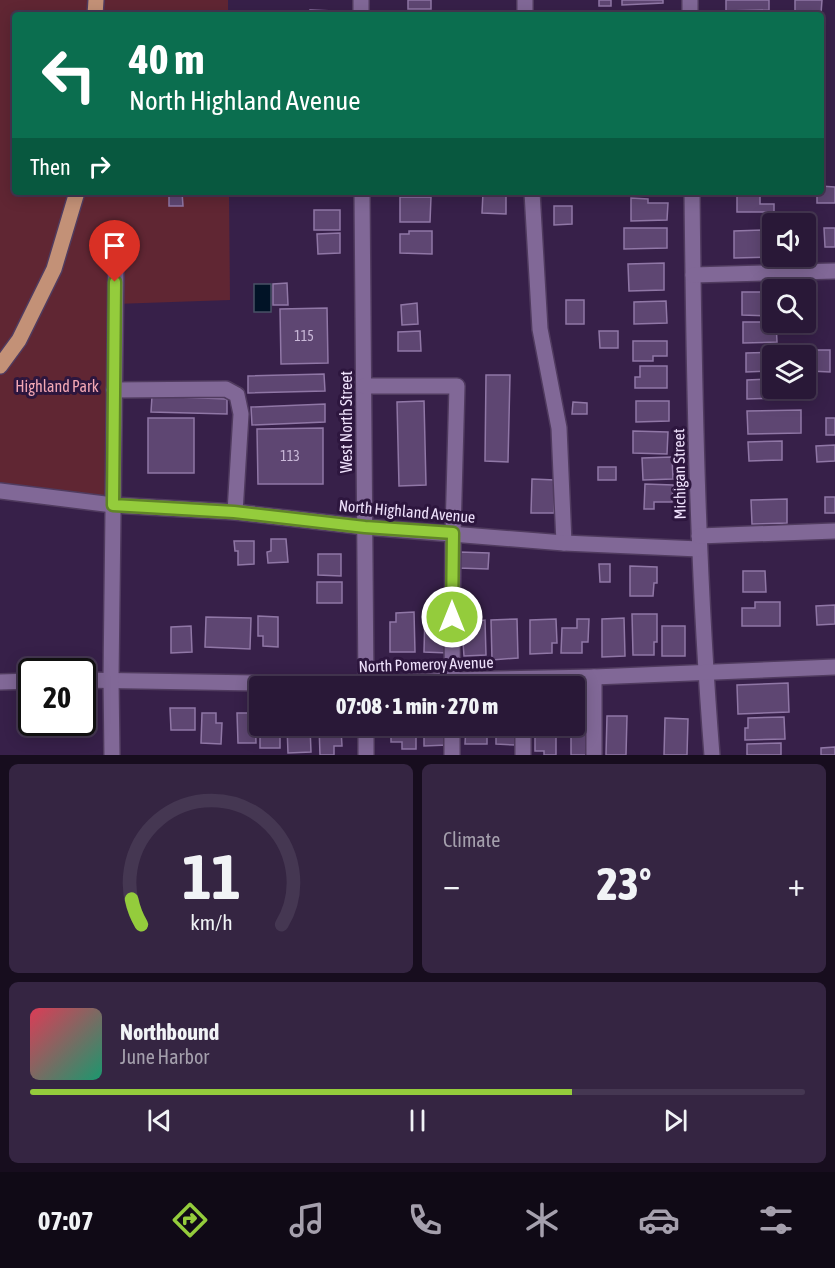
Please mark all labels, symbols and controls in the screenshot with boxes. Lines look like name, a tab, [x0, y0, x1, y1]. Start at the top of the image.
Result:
text: 40 m	[129, 35, 204, 83]
icon: left	[30, 36, 108, 114]
text: North Highland Avenue	[129, 85, 361, 116]
icon: right	[83, 150, 116, 183]
text: Then	[30, 154, 71, 180]
map controls	[762, 213, 816, 399]
button: sound	[762, 213, 816, 267]
pin	[89, 220, 140, 282]
icon: arrive	[98, 229, 131, 262]
button: search	[762, 279, 816, 333]
house number: 115	[294, 328, 314, 344]
button: layers	[762, 345, 816, 399]
street label: West North Street	[337, 371, 355, 473]
park label: Highland Park	[15, 377, 99, 396]
street label: Michigan Street	[669, 428, 690, 520]
house number: 113	[280, 448, 300, 464]
street label: North Highland Avenue	[338, 496, 476, 527]
position arrow	[420, 585, 484, 649]
street label: North Pomeroy Avenue	[358, 653, 494, 676]
speed limit sign: 20	[18, 658, 96, 736]
text: 07:08 · 1 min · 270 m	[336, 693, 498, 719]
text: Climate	[443, 828, 500, 851]
text: 11	[182, 841, 240, 912]
text: 23°	[597, 858, 651, 910]
text: −	[443, 865, 460, 903]
text: +	[788, 865, 805, 903]
text: km/h	[190, 911, 232, 936]
text: Northbound	[120, 1019, 219, 1045]
text: June Harbor	[120, 1045, 209, 1068]
icon: previous	[143, 1104, 176, 1137]
icon: pause	[401, 1104, 434, 1137]
icon: next	[659, 1104, 692, 1137]
icon: directions	[169, 1199, 211, 1241]
icon: music	[286, 1199, 328, 1241]
icon: phone	[404, 1199, 446, 1241]
icon: climate	[521, 1199, 563, 1241]
icon: car	[638, 1199, 680, 1241]
icon: filters	[755, 1199, 797, 1241]
text: 07:07	[38, 1205, 94, 1236]

